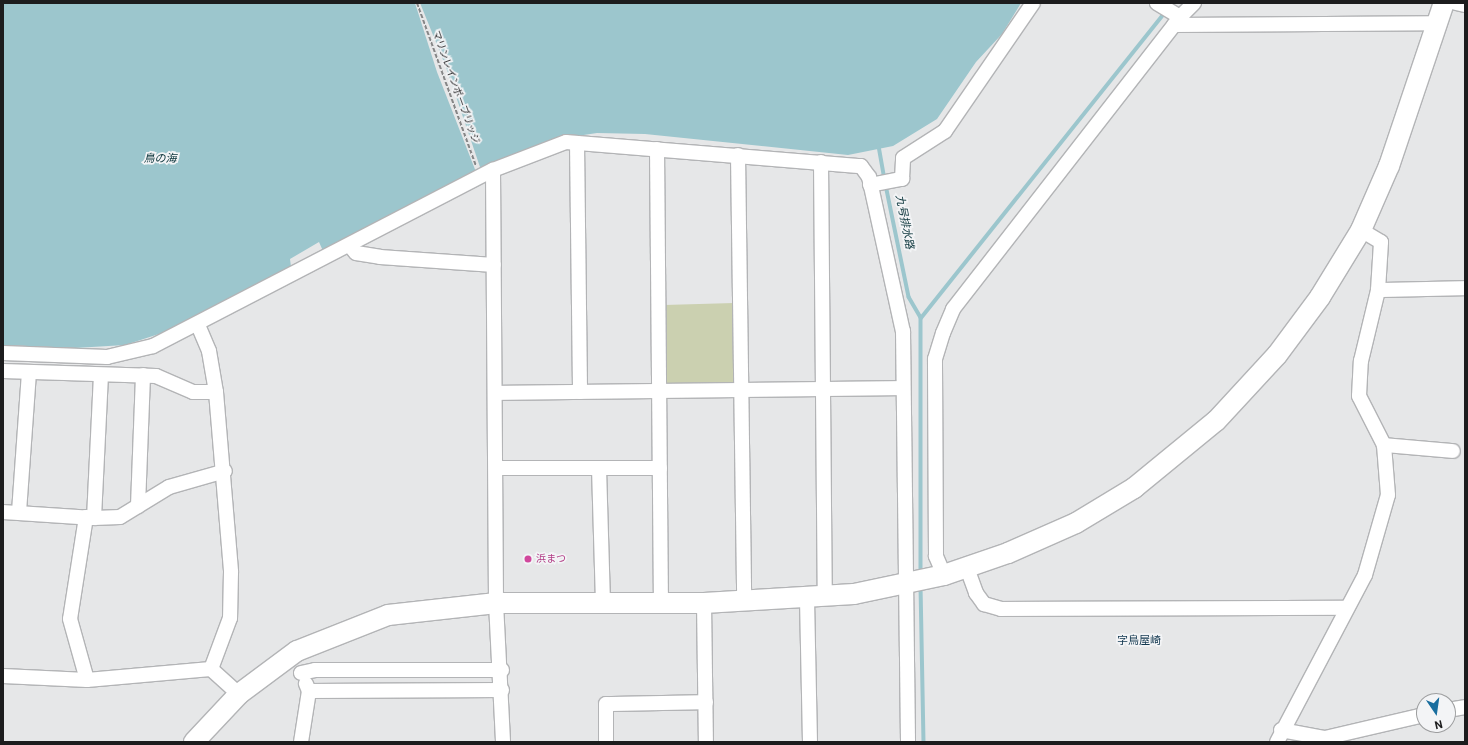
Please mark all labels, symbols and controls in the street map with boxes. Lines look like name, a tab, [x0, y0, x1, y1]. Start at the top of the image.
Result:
street label: マリンレインボーブリッジ	[430, 29, 482, 145]
water label: 鳥の海	[144, 152, 176, 166]
water label: 九号排水路	[892, 194, 916, 250]
place label: 浜まつ	[536, 553, 566, 565]
marker: 浜まつ	[523, 554, 533, 564]
district label: 字鳥屋崎	[1117, 634, 1161, 648]
north arrow	[1416, 693, 1456, 733]
text: N	[1433, 717, 1444, 731]

